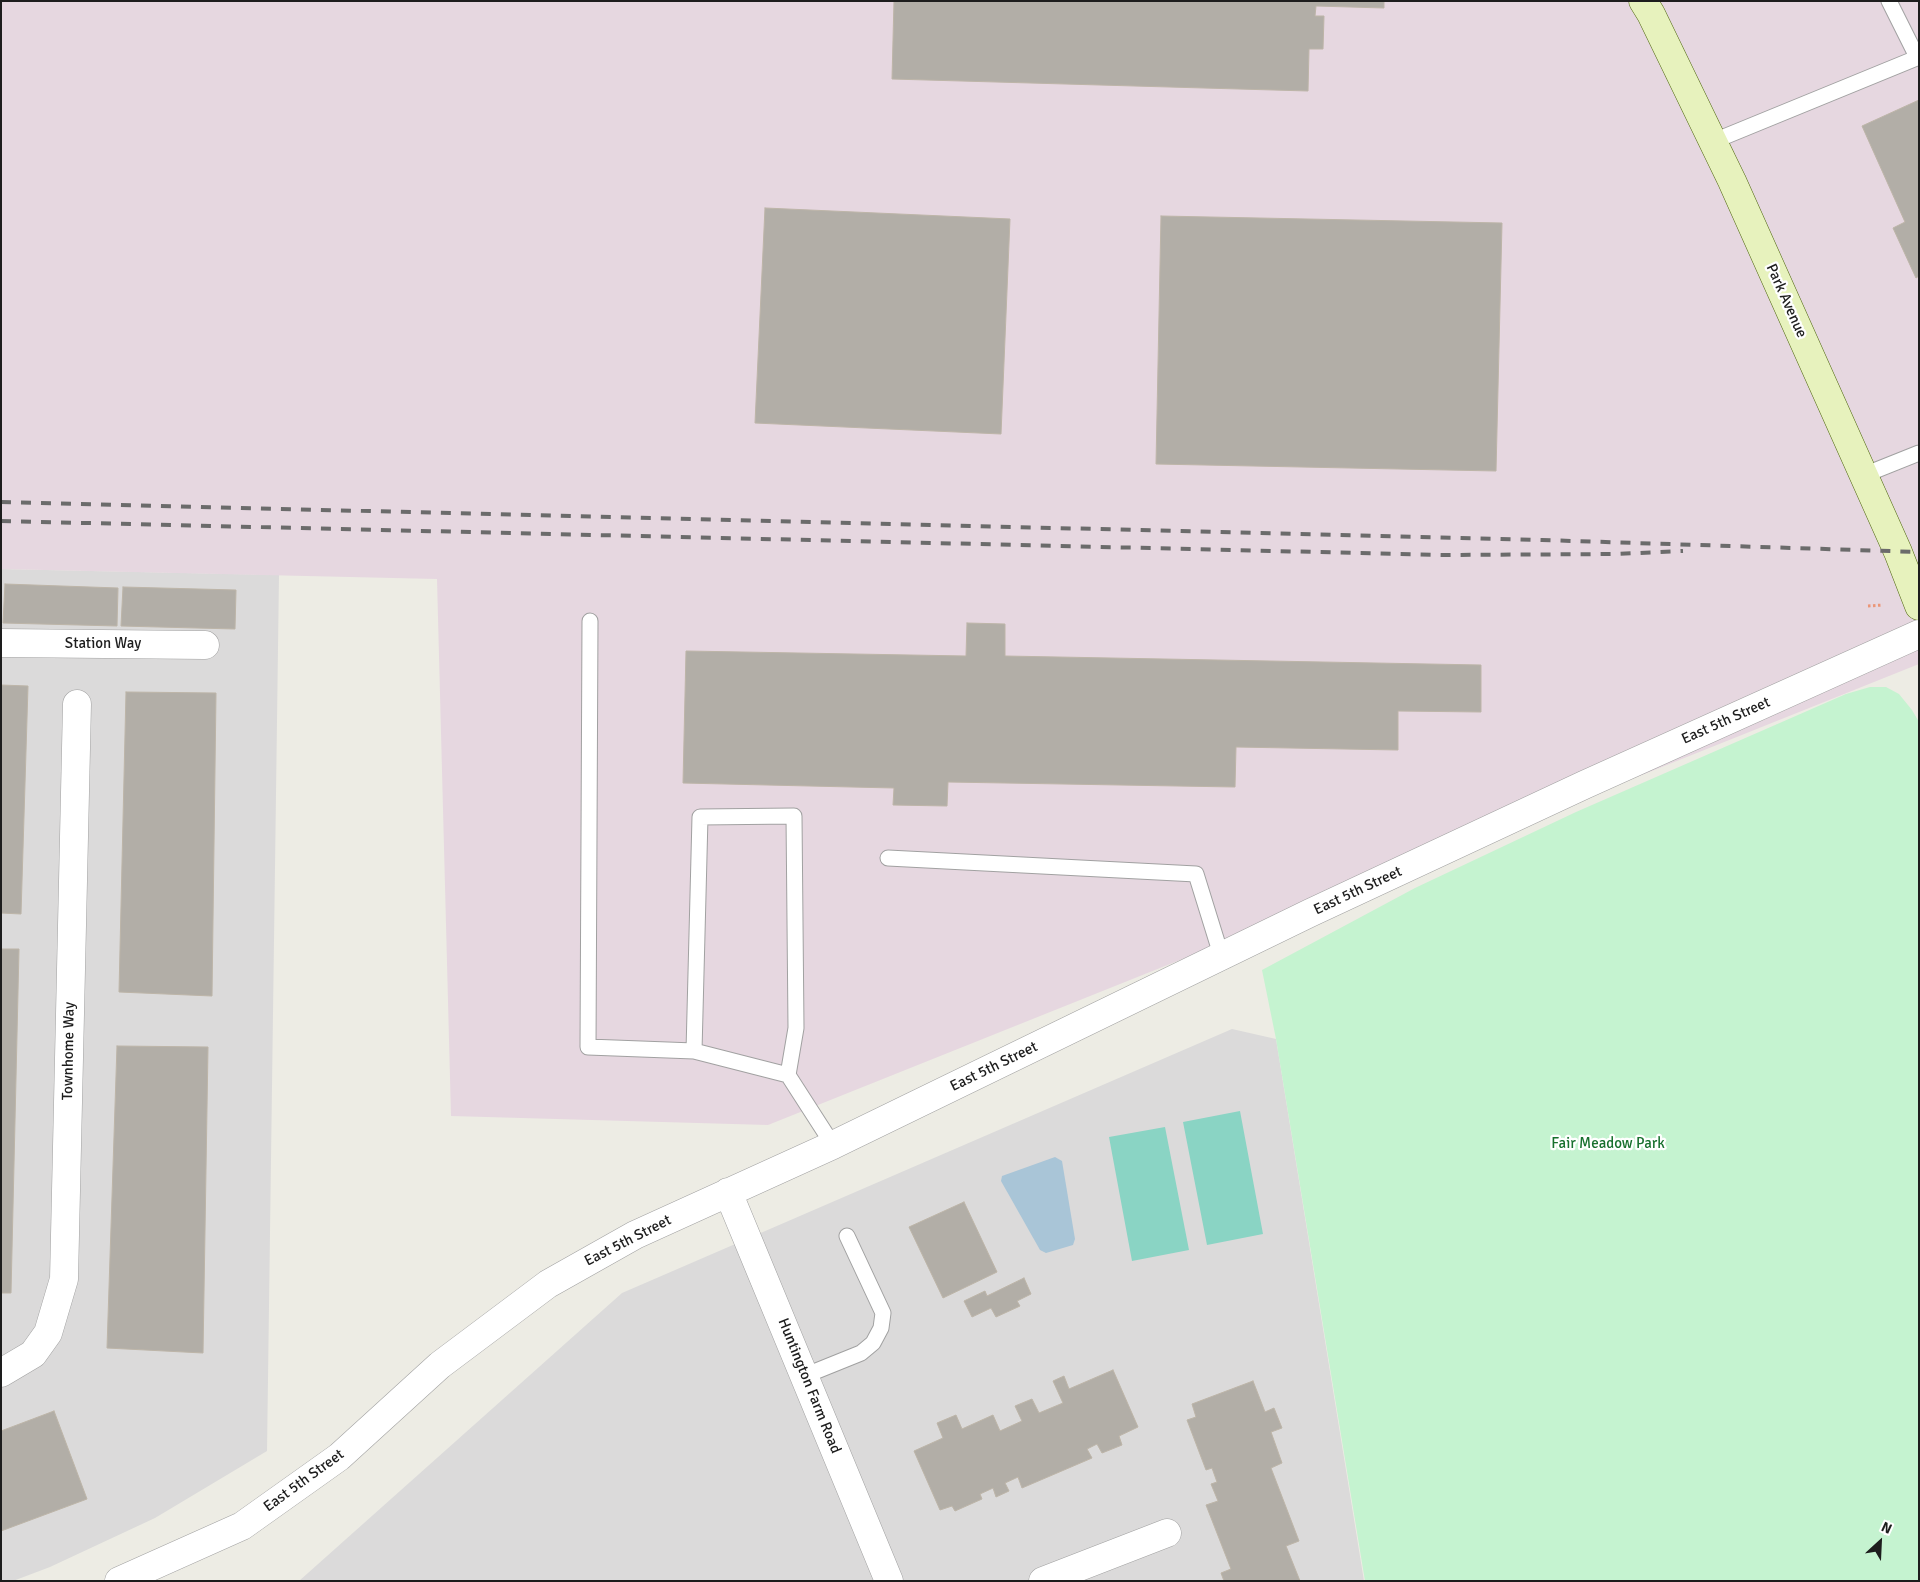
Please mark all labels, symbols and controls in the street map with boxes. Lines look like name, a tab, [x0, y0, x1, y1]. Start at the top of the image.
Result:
street label: Park Avenue	[1762, 261, 1810, 341]
street label: Station Way	[65, 635, 141, 653]
street label: East 5th Street	[1679, 693, 1773, 749]
street label: East 5th Street	[1311, 863, 1405, 919]
street label: Townhome Way	[59, 1002, 79, 1100]
street label: East 5th Street	[947, 1038, 1041, 1096]
park label: Fair Meadow Park	[1551, 1135, 1665, 1153]
street label: East 5th Street	[582, 1211, 674, 1271]
street label: Huntington Farm Road	[774, 1316, 844, 1456]
street label: East 5th Street	[260, 1446, 348, 1516]
north arrow	[1855, 1517, 1905, 1567]
text: N	[1879, 1518, 1895, 1538]

